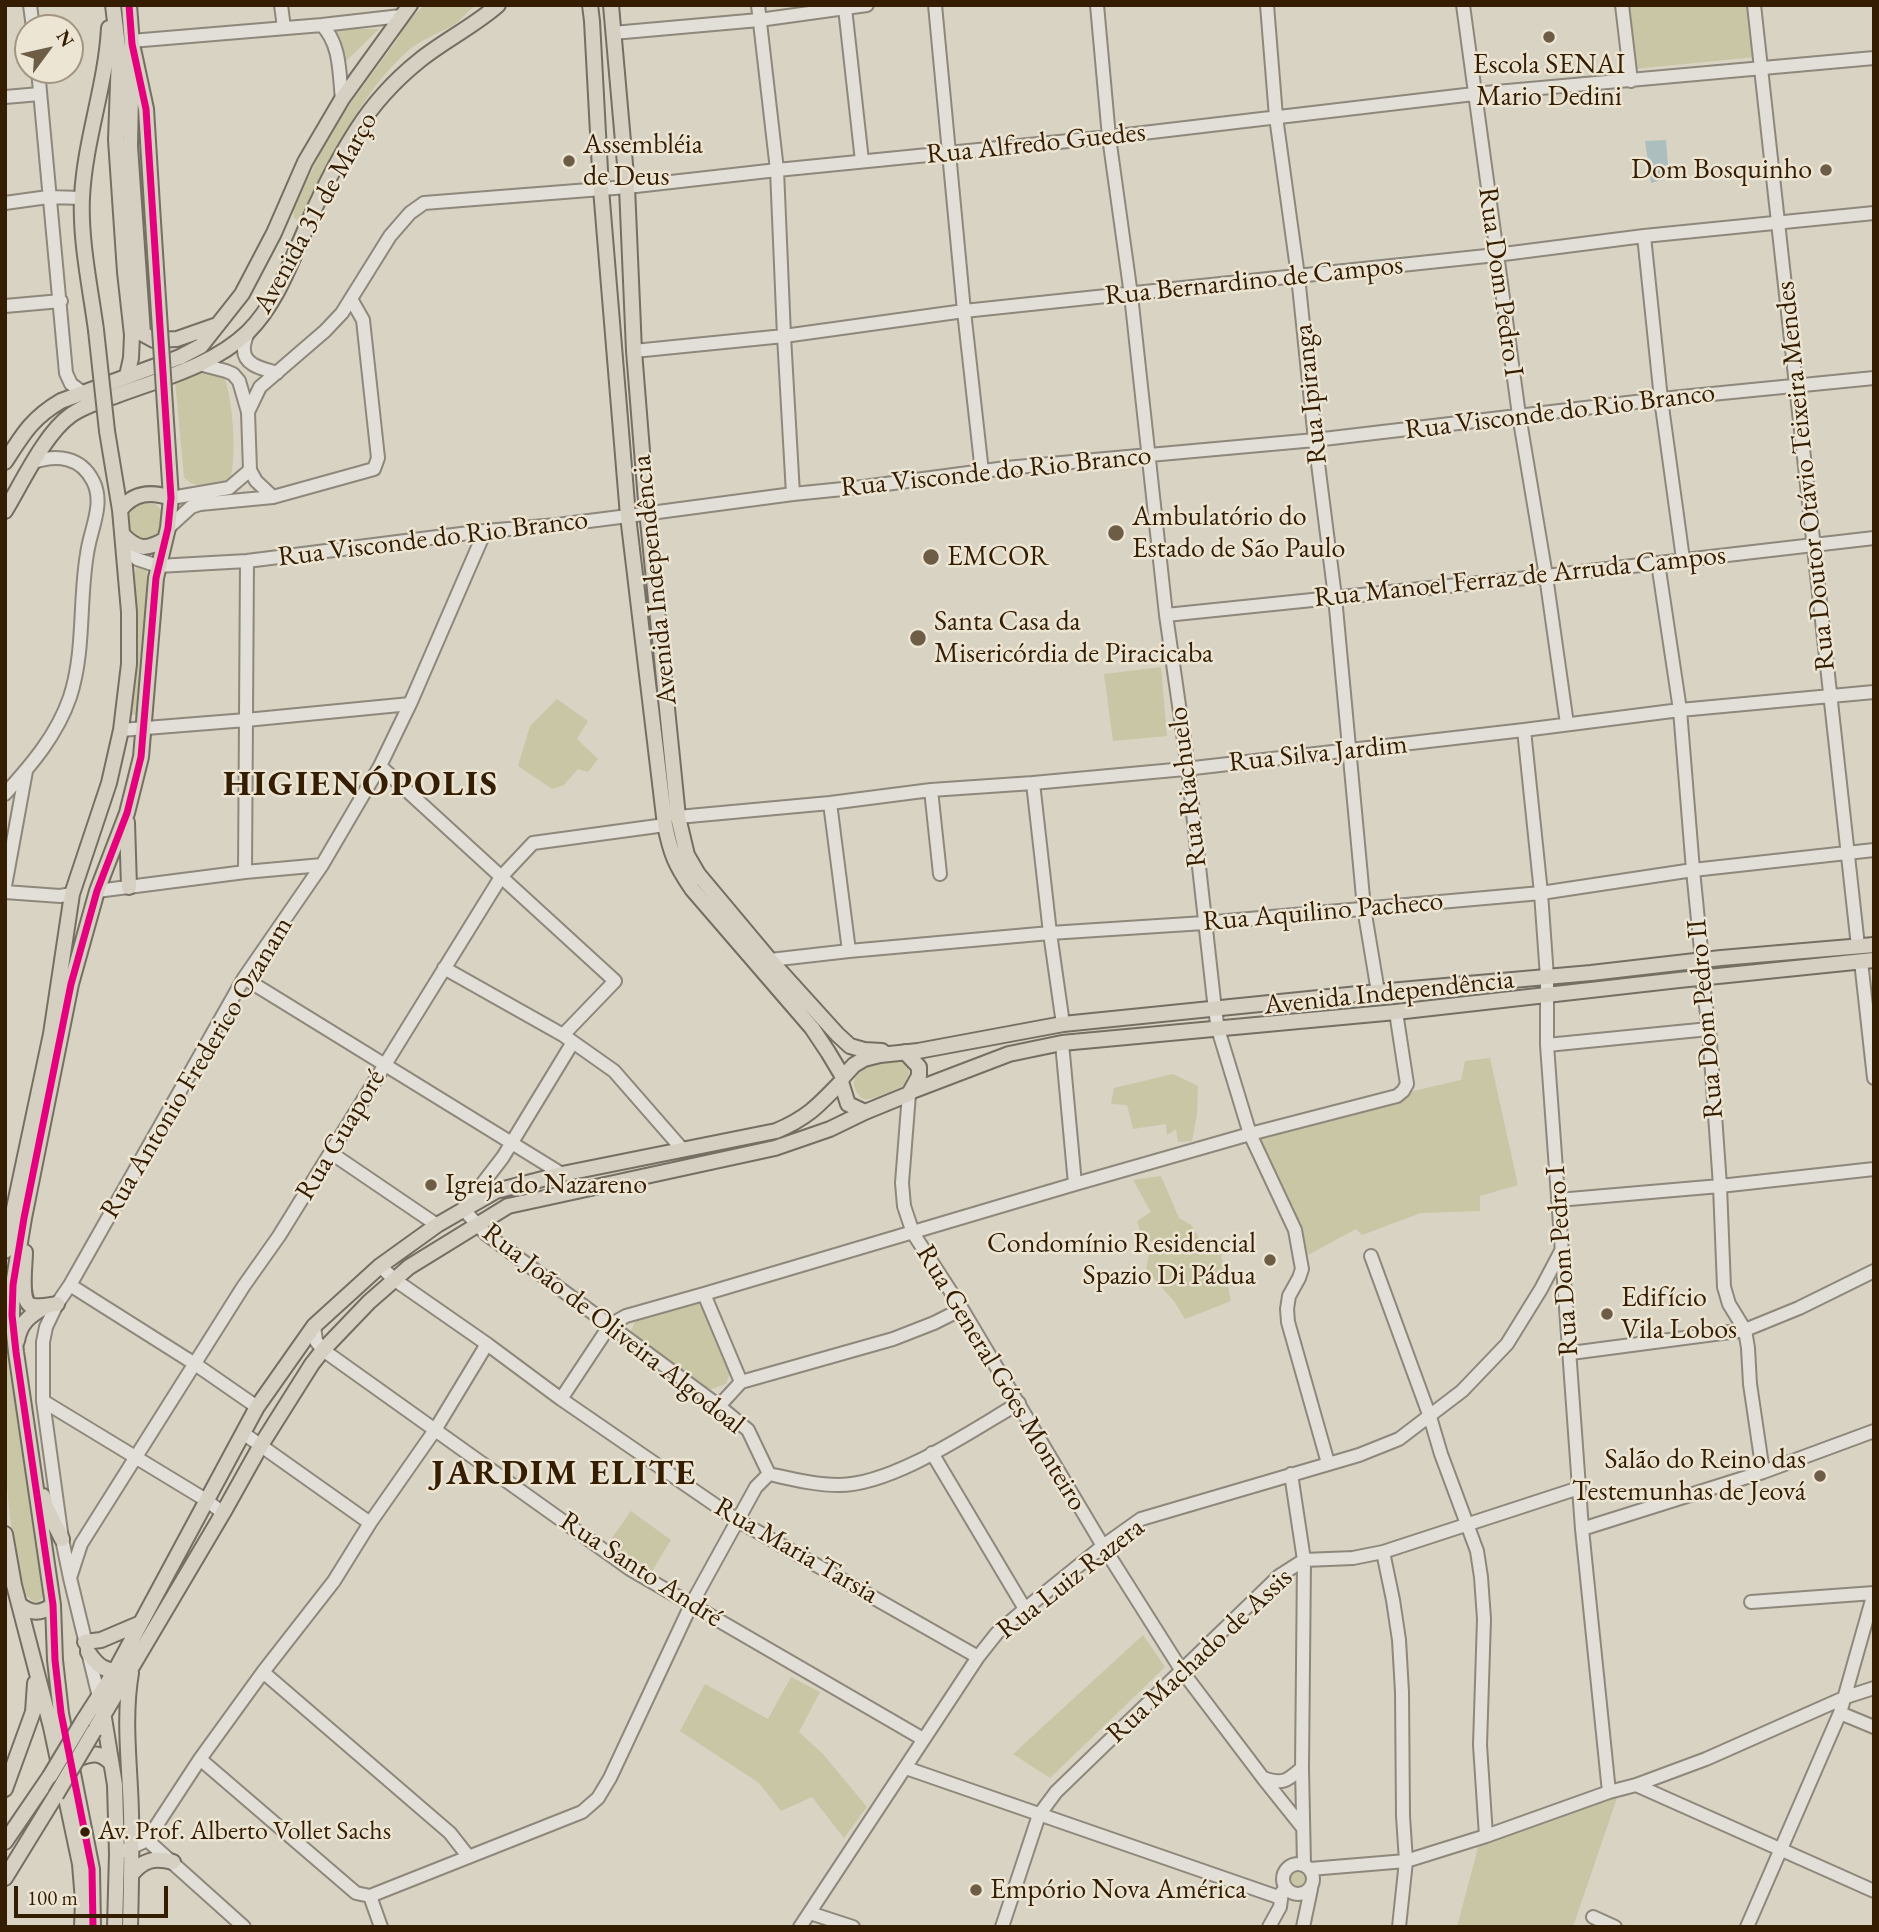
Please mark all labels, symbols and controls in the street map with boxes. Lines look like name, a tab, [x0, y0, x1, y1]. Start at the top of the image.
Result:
north arrow	[14, 14, 84, 84]
text: N	[51, 25, 80, 52]
marker: Escola SENAI Mario Dedini	[1541, 29, 1557, 45]
place label: Escola SENAI Mario Dedini	[1473, 48, 1625, 114]
street label: Avenida 31 de Março	[247, 106, 385, 320]
street label: Rua Alfredo Guedes	[925, 116, 1147, 172]
place label: Assembléia de Deus	[583, 128, 703, 194]
marker: Assembléia de Deus	[561, 153, 577, 169]
place label: Dom Bosquinho	[1631, 153, 1812, 187]
marker: Dom Bosquinho	[1818, 162, 1834, 178]
street label: Rua Dom Pedro I	[1470, 185, 1530, 379]
street label: Rua Bernardino de Campos	[1103, 249, 1405, 313]
street label: Rua Doutor Otávio Teixeira Mendes	[1769, 280, 1843, 672]
street label: Rua Ipiranga	[1287, 322, 1335, 466]
street label: Rua Visconde do Rio Branco	[1403, 376, 1717, 448]
street label: Rua Visconde do Rio Branco	[839, 439, 1153, 505]
street label: Avenida Independência	[625, 453, 685, 707]
place label: Ambulatório do Estado de São Paulo	[1132, 500, 1345, 566]
street label: Rua Visconde do Rio Branco	[276, 503, 590, 575]
marker: Ambulatório do Estado de São Paulo	[1106, 523, 1126, 543]
street label: Rua Manoel Ferraz de Arruda Campos	[1312, 539, 1728, 615]
place label: EMCOR	[947, 540, 1049, 574]
marker: EMCOR	[921, 547, 941, 567]
place label: Santa Casa da Misericórdia de Piracicaba	[934, 605, 1213, 671]
marker: Santa Casa da Misericórdia de Piracicaba	[908, 628, 928, 648]
street label: Rua Riachuelo	[1161, 705, 1215, 869]
street label: Rua Silva Jardim	[1227, 728, 1409, 780]
district label: HIGIENÓPOLIS	[224, 764, 498, 806]
street label: Rua Aquilino Pacheco	[1201, 885, 1445, 939]
street label: Rua Antonio Frederico Ozanam	[93, 911, 301, 1225]
street label: Rua Dom Pedro II	[1681, 918, 1731, 1120]
street label: Avenida Independência	[1262, 963, 1516, 1023]
street label: Rua Guaporé	[289, 1064, 393, 1206]
street label: Rua Dom Pedro I	[1540, 1165, 1586, 1357]
place label: Igreja do Nazareno	[445, 1168, 647, 1202]
marker: Igreja do Nazareno	[423, 1177, 439, 1193]
street label: Rua João de Oliveira Algodoal	[475, 1216, 751, 1442]
place label: Condomínio Residencial Spazio Di Pádua	[987, 1227, 1256, 1293]
street label: Rua General Góes Monteiro	[908, 1239, 1094, 1517]
marker: Condomínio Residencial Spazio Di Pádua	[1262, 1252, 1278, 1268]
place label: Edifício Vila Lobos	[1621, 1281, 1737, 1347]
marker: Edifício Vila Lobos	[1599, 1306, 1615, 1322]
place label: Salão do Reino das Testemunhas de Jeová	[1572, 1443, 1806, 1509]
district label: JARDIM ELITE	[432, 1453, 696, 1495]
marker: Salão do Reino das Testemunhas de Jeová	[1812, 1468, 1828, 1484]
street label: Rua Maria Tarsia	[708, 1491, 884, 1611]
street label: Rua Santo André	[553, 1505, 729, 1635]
street label: Rua Luiz Razera	[990, 1511, 1152, 1647]
street label: Rua Machado de Assis	[1100, 1561, 1300, 1751]
place label: Av. Prof. Alberto Vollet Sachs	[98, 1816, 391, 1848]
marker: Av. Prof. Alberto Vollet Sachs	[78, 1825, 92, 1839]
scale bar	[18, 1872, 172, 1916]
place label: Empório Nova América	[990, 1873, 1246, 1907]
marker: Empório Nova América	[968, 1882, 984, 1898]
text: 100 m	[27, 1884, 78, 1911]

